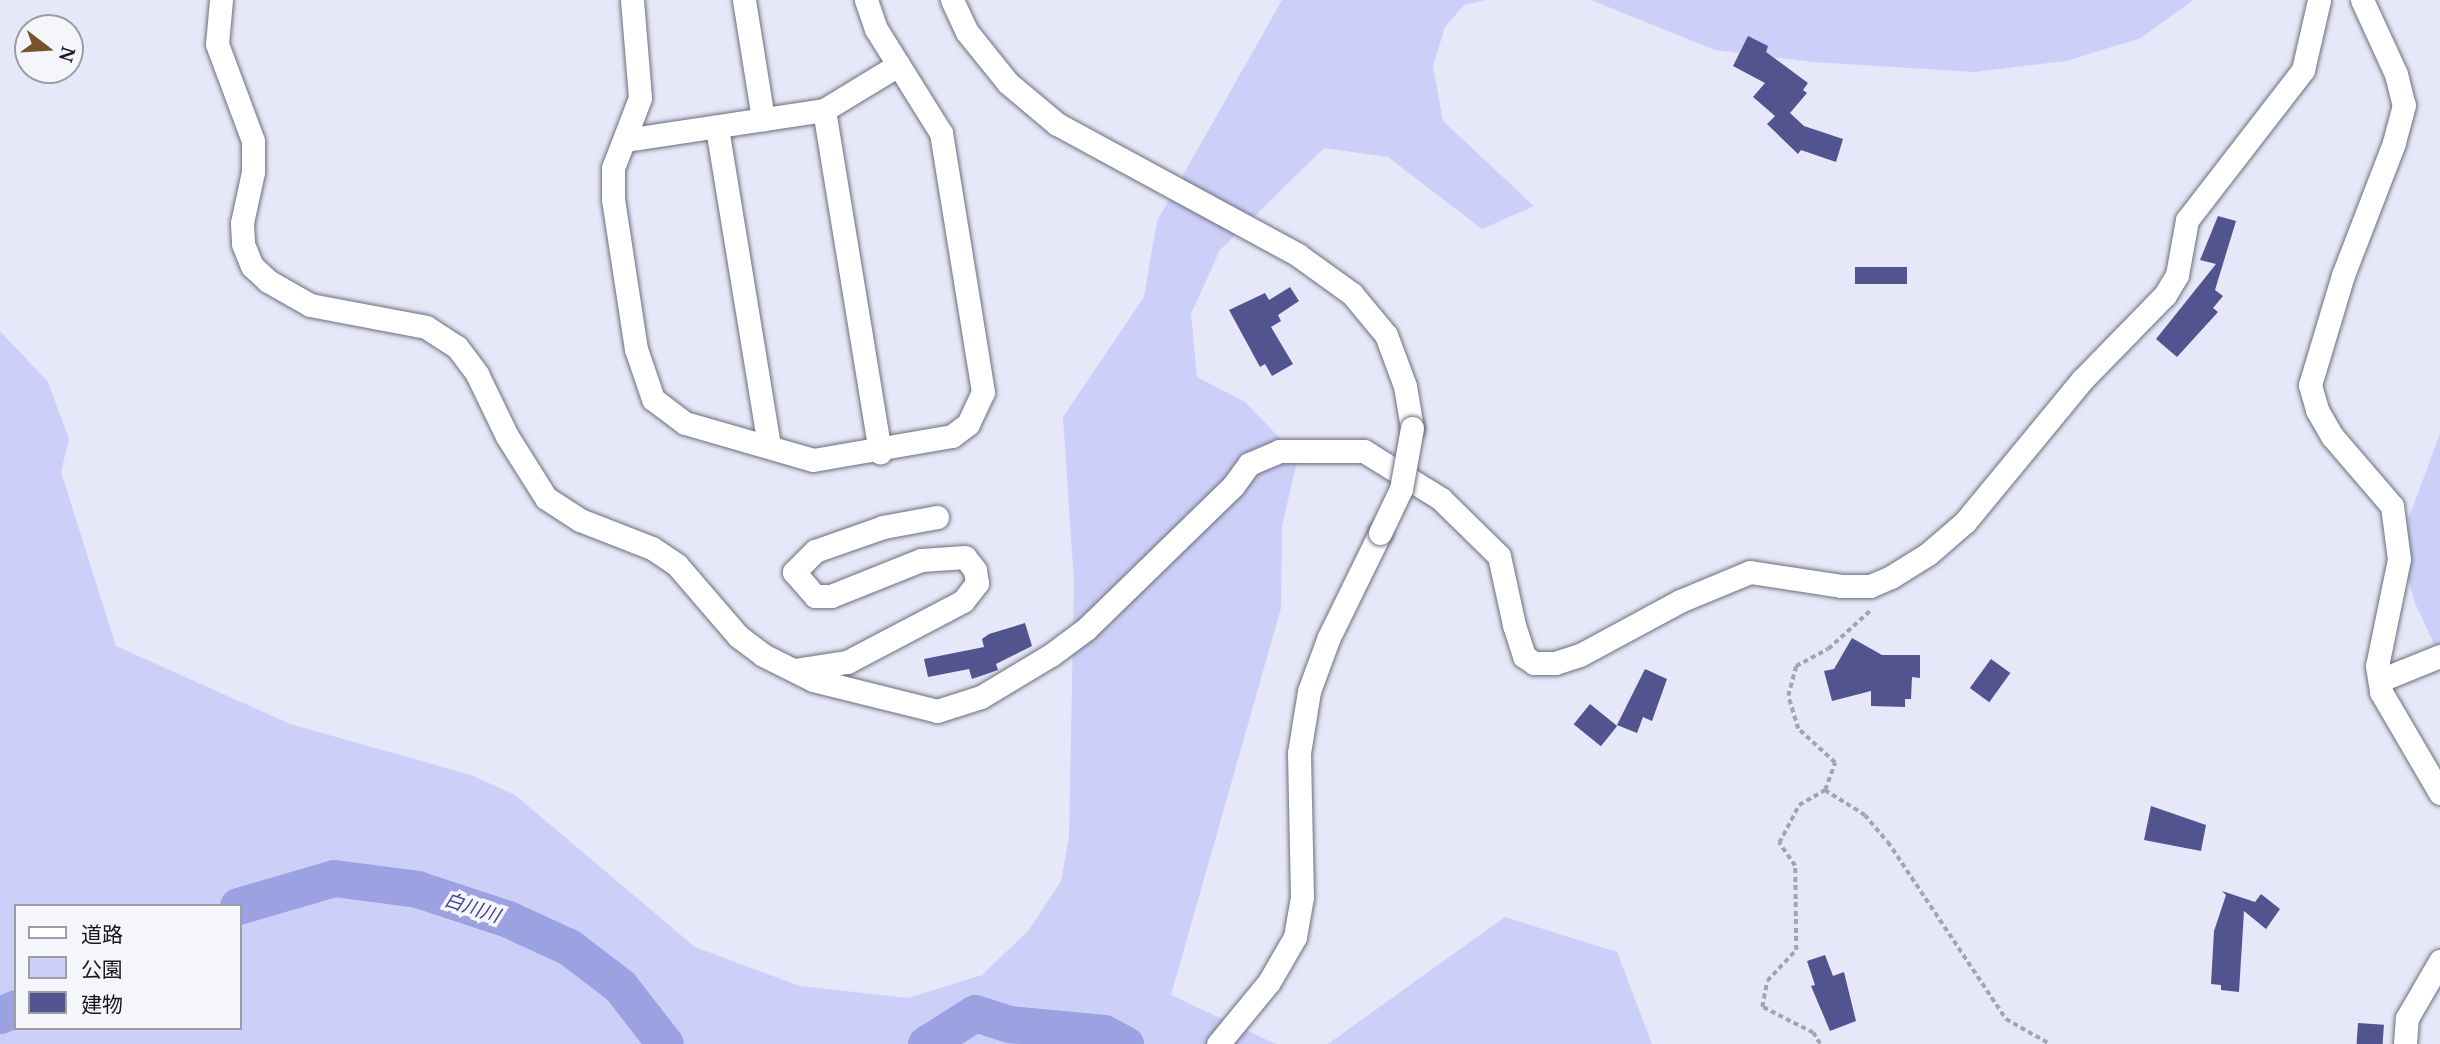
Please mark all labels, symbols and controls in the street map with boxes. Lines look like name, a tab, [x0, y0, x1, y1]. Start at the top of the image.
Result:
north arrow	[14, 14, 84, 84]
text: N	[53, 44, 82, 66]
water label: 白川川	[441, 888, 503, 928]
legend	[14, 904, 242, 1030]
text: 道路	[81, 920, 123, 948]
text: 公園	[81, 955, 123, 983]
text: 建物	[81, 990, 123, 1018]

